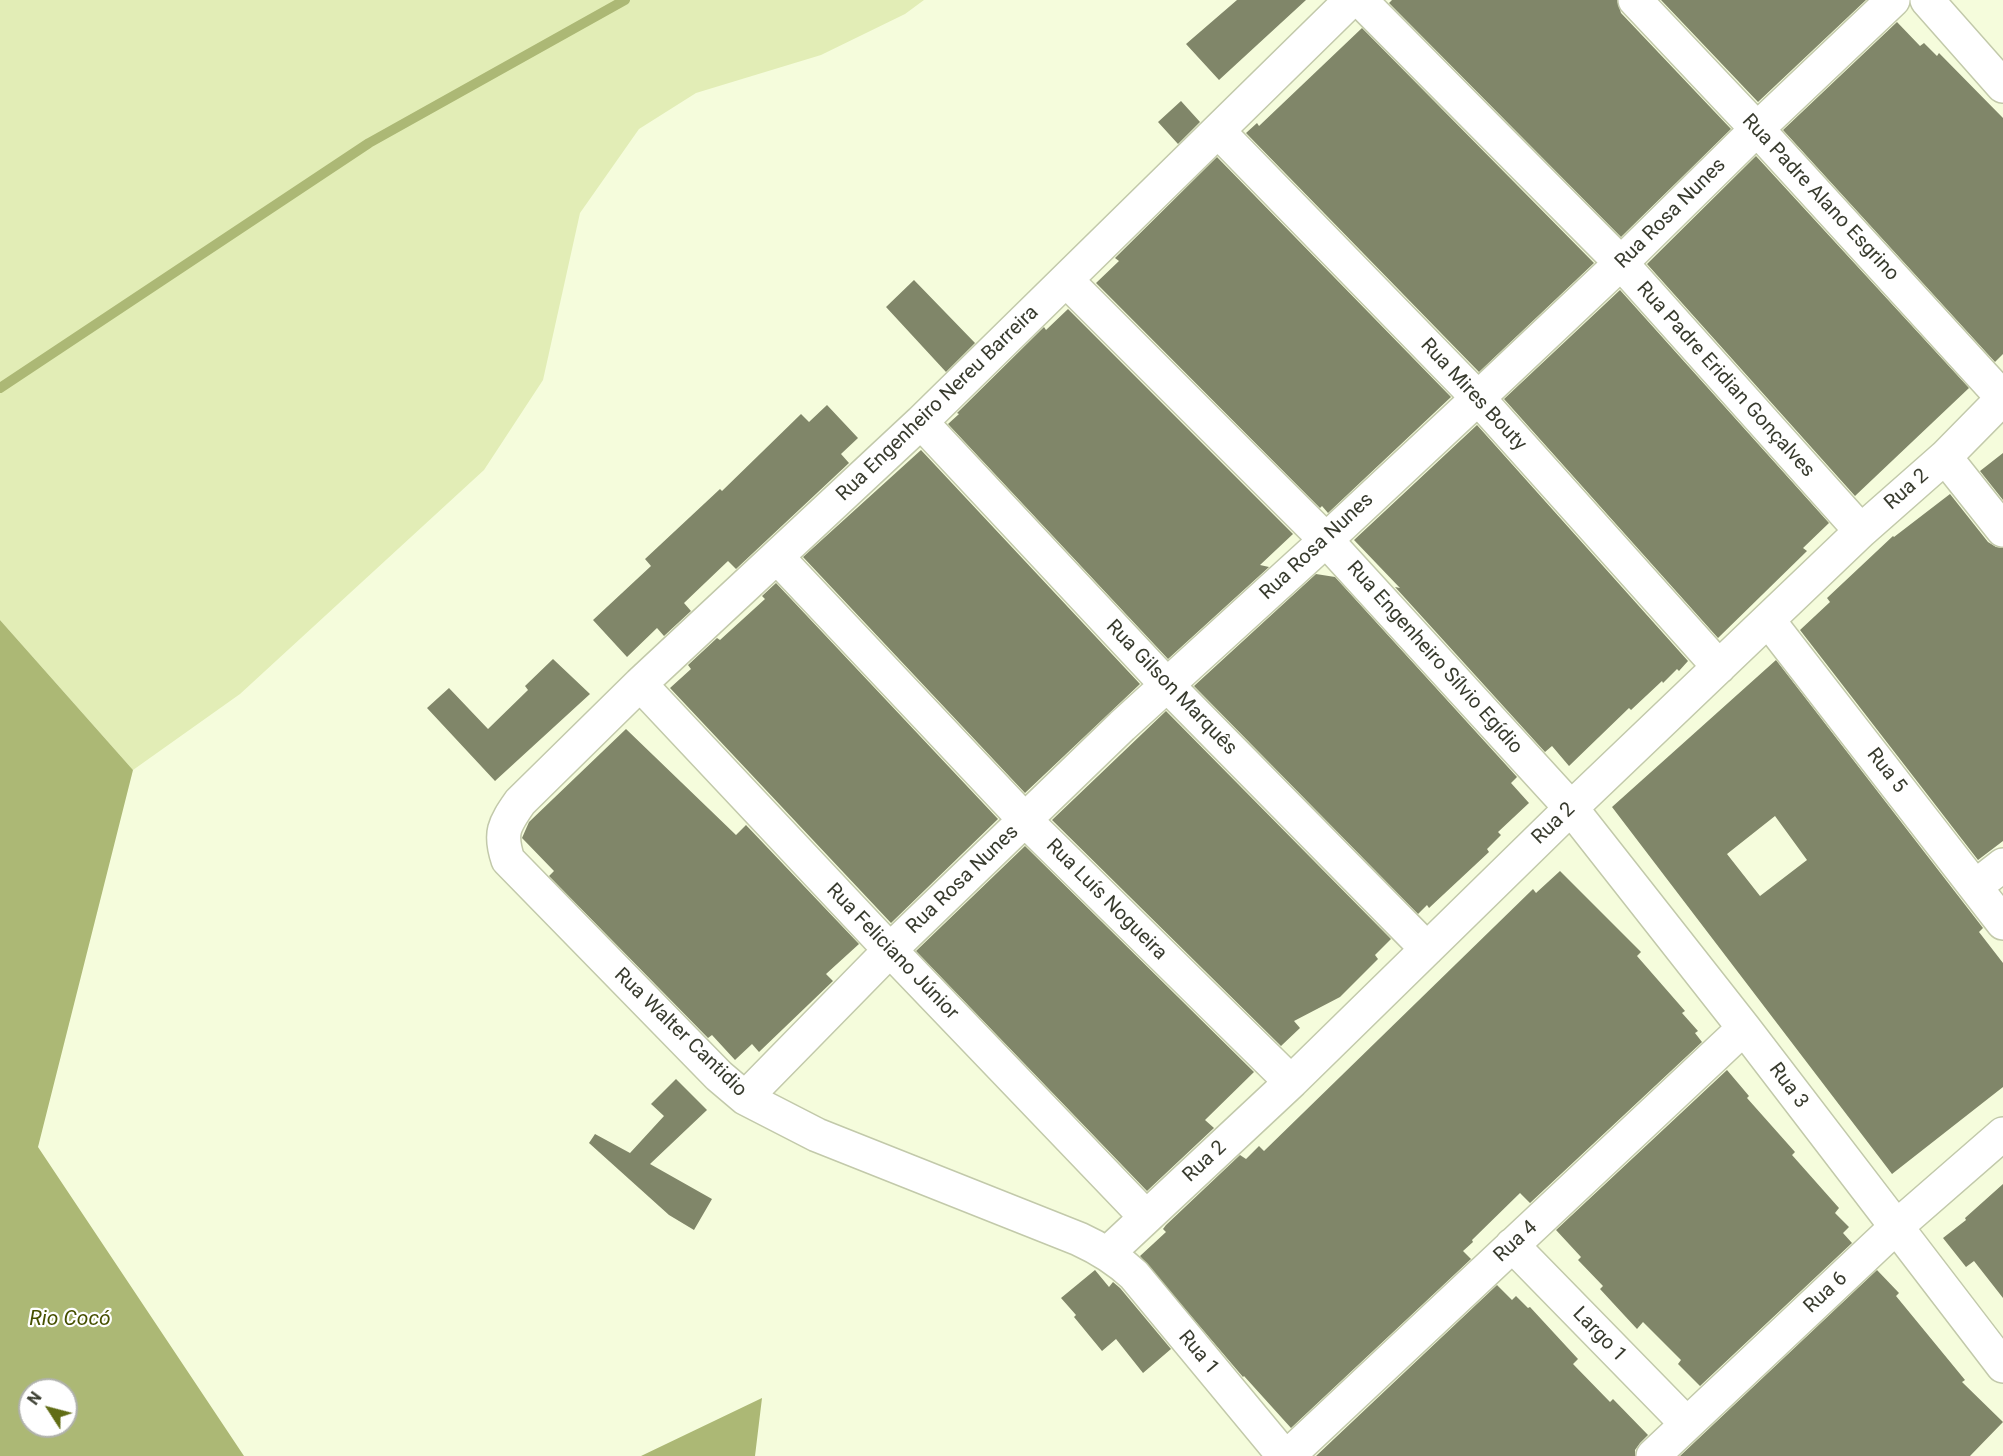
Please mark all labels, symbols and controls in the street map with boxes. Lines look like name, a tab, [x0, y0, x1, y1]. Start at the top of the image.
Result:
street label: Rua Padre Alano Esgrino	[1736, 110, 1904, 286]
street label: Rua Rosa Nunes	[1611, 154, 1731, 274]
street label: Rua Padre Eridian Gonçalves	[1631, 277, 1819, 483]
street label: Rua Engenheiro Nereu Barreira	[832, 301, 1044, 507]
street label: Rua Mires Bouty	[1415, 334, 1531, 456]
street label: Rua 2	[1880, 464, 1934, 516]
street label: Rua Rosa Nunes	[1255, 488, 1379, 606]
street label: Rua Engenheiro Sílvio Egídio	[1341, 557, 1527, 759]
street label: Rua Gilson Marquês	[1100, 615, 1242, 761]
street label: Rua 5	[1861, 744, 1911, 798]
street label: Rua 2	[1528, 798, 1580, 850]
street label: Rua Rosa Nunes	[902, 821, 1024, 939]
street label: Rua Luís Nogueira	[1040, 834, 1172, 966]
street label: Rua Feliciano Júnior	[821, 879, 963, 1025]
street label: Rua Walter Cantidio	[609, 964, 751, 1102]
street label: Rua 3	[1763, 1059, 1813, 1113]
street label: Rua 2	[1178, 1136, 1232, 1188]
street label: Rua 4	[1489, 1216, 1543, 1268]
street label: Rua 6	[1799, 1267, 1853, 1319]
street label: Largo 1	[1567, 1303, 1631, 1367]
water label: Rio Cocó	[29, 1307, 111, 1333]
street label: Rua 1	[1173, 1326, 1223, 1380]
north arrow	[18, 1378, 78, 1438]
text: N	[24, 1388, 46, 1408]

